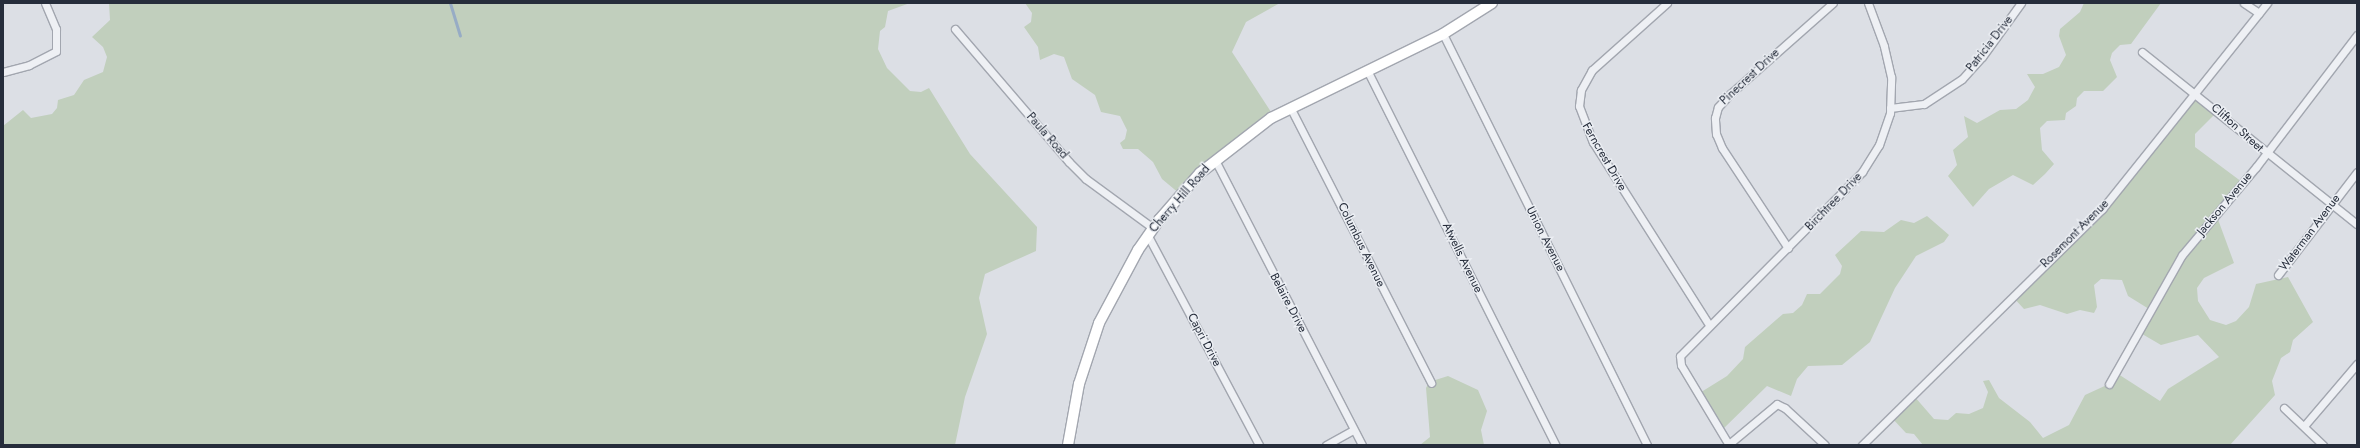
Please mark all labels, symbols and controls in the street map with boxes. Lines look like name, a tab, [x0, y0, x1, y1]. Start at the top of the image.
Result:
street label: Patricia Drive	[1964, 13, 2016, 75]
street label: Pinecrest Drive	[1717, 46, 1783, 108]
street label: Clifton Street	[2208, 101, 2266, 155]
street label: Paula Road	[1023, 110, 1071, 162]
street label: Ferncrest Drive	[1579, 120, 1629, 194]
street label: Cherry Hill Road	[1147, 162, 1213, 236]
street label: Jackson Avenue	[2194, 169, 2256, 239]
street label: Birchtree Drive	[1803, 170, 1865, 234]
street label: Waterman Avenue	[2277, 192, 2343, 274]
street label: Rosemont Avenue	[2038, 197, 2112, 271]
street label: Columbus Avenue	[1334, 200, 1388, 290]
street label: Union Avenue	[1523, 204, 1567, 274]
street label: Atwells Avenue	[1439, 221, 1485, 295]
street label: Belaire Drive	[1266, 271, 1310, 335]
street label: Capri Drive	[1184, 311, 1224, 369]

